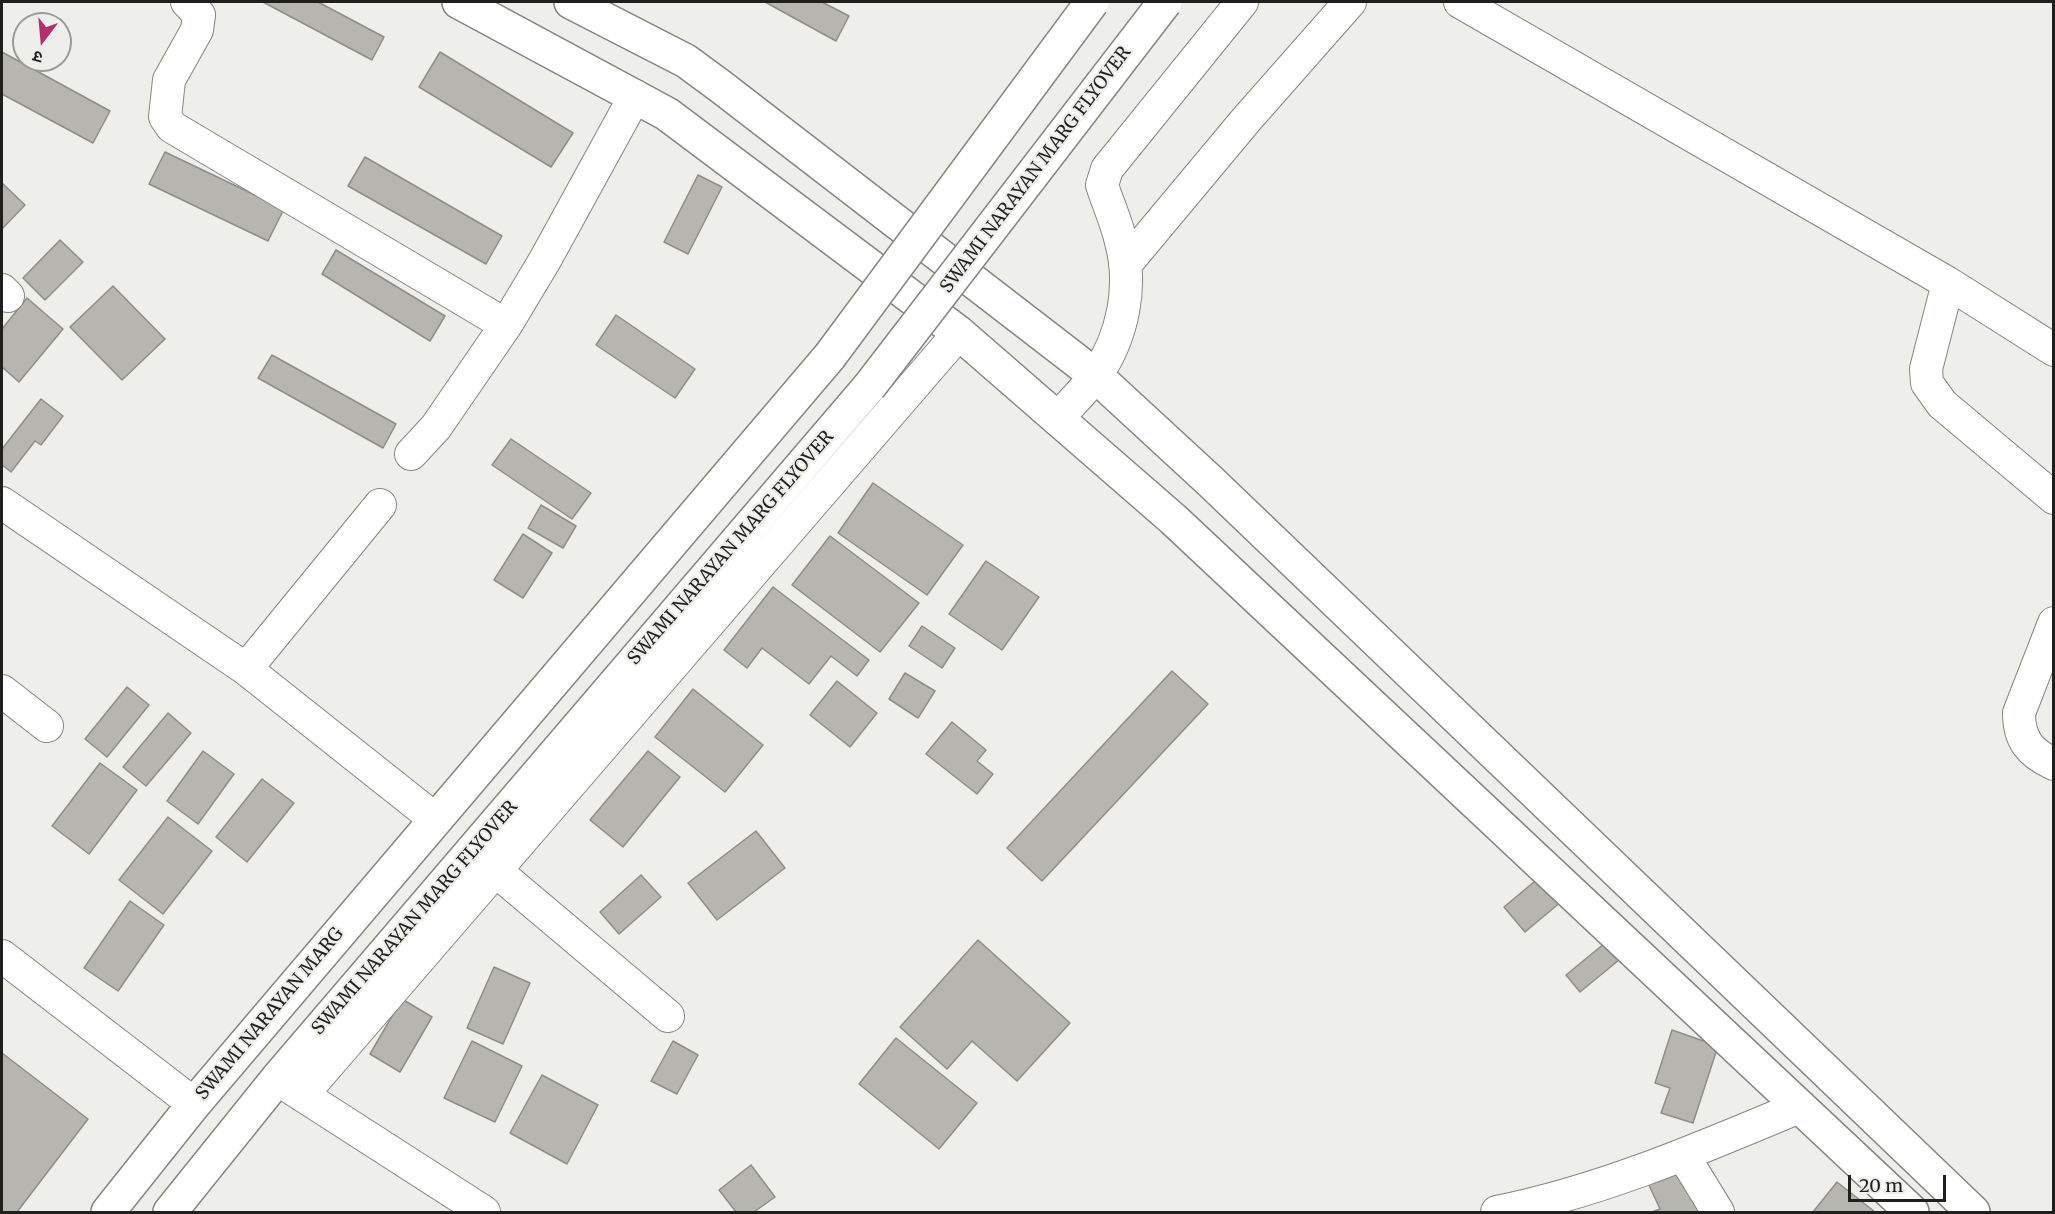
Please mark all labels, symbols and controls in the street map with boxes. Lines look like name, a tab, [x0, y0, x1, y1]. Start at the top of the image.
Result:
north arrow	[12, 12, 72, 72]
street label: SWAMI NARAYAN MARG FLYOVER	[936, 42, 1136, 298]
text: उ	[30, 46, 45, 68]
street label: SWAMI NARAYAN MARG FLYOVER	[623, 427, 839, 669]
street label: SWAMI NARAYAN MARG FLYOVER	[307, 797, 523, 1039]
street label: SWAMI NARAYAN MARG	[192, 924, 348, 1104]
scale bar	[1851, 1163, 1948, 1201]
text: 20 m	[1859, 1174, 1903, 1197]

